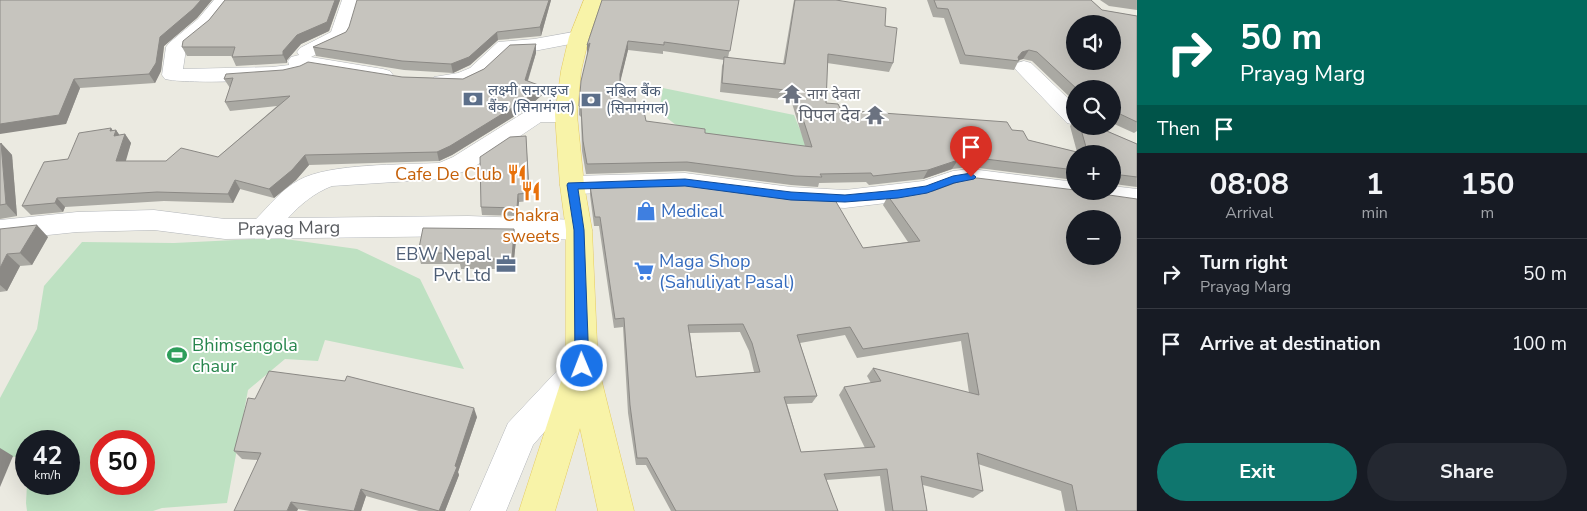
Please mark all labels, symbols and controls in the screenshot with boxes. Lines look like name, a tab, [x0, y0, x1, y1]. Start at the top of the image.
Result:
text: 50 m	[1240, 14, 1322, 61]
map controls	[1066, 15, 1121, 265]
button: sound	[1066, 15, 1121, 70]
icon: right	[1157, 20, 1222, 85]
text: Prayag Marg	[1240, 59, 1365, 89]
place label: लक्ष्मी सनराइज बैंक (सिनामंगल)	[488, 80, 575, 117]
button: search	[1066, 80, 1121, 135]
place label: नबिल बैंक (सिनामंगल)	[606, 81, 669, 118]
temple icon: नाग देवता	[781, 83, 803, 105]
place label: नाग देवता	[807, 84, 861, 104]
bank icon: लक्ष्मी सनराइज बैंक (सिनामंगल)	[462, 88, 484, 110]
bank icon: नबिल बैंक (सिनामंगल)	[580, 89, 602, 111]
place label: पिपल देव	[798, 103, 861, 127]
temple icon: पिपल देव	[864, 104, 886, 126]
icon: arrive	[1210, 115, 1238, 143]
text: Then	[1157, 116, 1200, 142]
pin	[950, 126, 992, 177]
icon: arrive	[957, 133, 985, 161]
button: +	[1066, 145, 1121, 200]
place label: Cafe De Club	[395, 162, 502, 186]
restaurant icon: Cafe De Club	[506, 163, 528, 185]
text: 08:08	[1210, 164, 1289, 205]
text: 1	[1366, 164, 1384, 205]
text: 150	[1460, 164, 1514, 205]
restaurant icon: Chakra sweets	[520, 180, 542, 202]
place label: Medical	[661, 199, 724, 223]
shop icon: Medical	[635, 200, 657, 222]
text: Arrival	[1225, 202, 1273, 224]
text: min	[1361, 202, 1388, 224]
text: m	[1481, 202, 1494, 224]
place label: Chakra sweets	[502, 203, 560, 248]
button: −	[1066, 210, 1121, 265]
street label: Prayag Marg	[237, 215, 341, 241]
place label: EBW Nepal Pvt Ltd	[396, 242, 492, 287]
place label: Maga Shop (Sahuliyat Pasal)	[659, 249, 795, 294]
text: Turn right	[1200, 250, 1287, 276]
office icon: EBW Nepal Pvt Ltd	[495, 253, 517, 275]
supermarket icon: Maga Shop (Sahuliyat Pasal)	[633, 260, 655, 282]
icon: right	[1157, 260, 1185, 288]
text: 50 m	[1523, 261, 1567, 287]
text: Prayag Marg	[1200, 276, 1291, 298]
icon: arrive	[1157, 330, 1185, 358]
text: Arrive at destination	[1200, 331, 1381, 357]
text: 100 m	[1512, 331, 1567, 357]
place label: Bhimsengola chaur	[192, 333, 298, 378]
position arrow	[555, 339, 607, 391]
sports icon: Bhimsengola chaur	[166, 344, 188, 366]
speed limit sign: 50	[90, 430, 155, 495]
text: 42	[32, 439, 63, 473]
button: Exit	[1157, 443, 1357, 501]
button: Share	[1367, 443, 1567, 501]
text: km/h	[34, 467, 61, 483]

